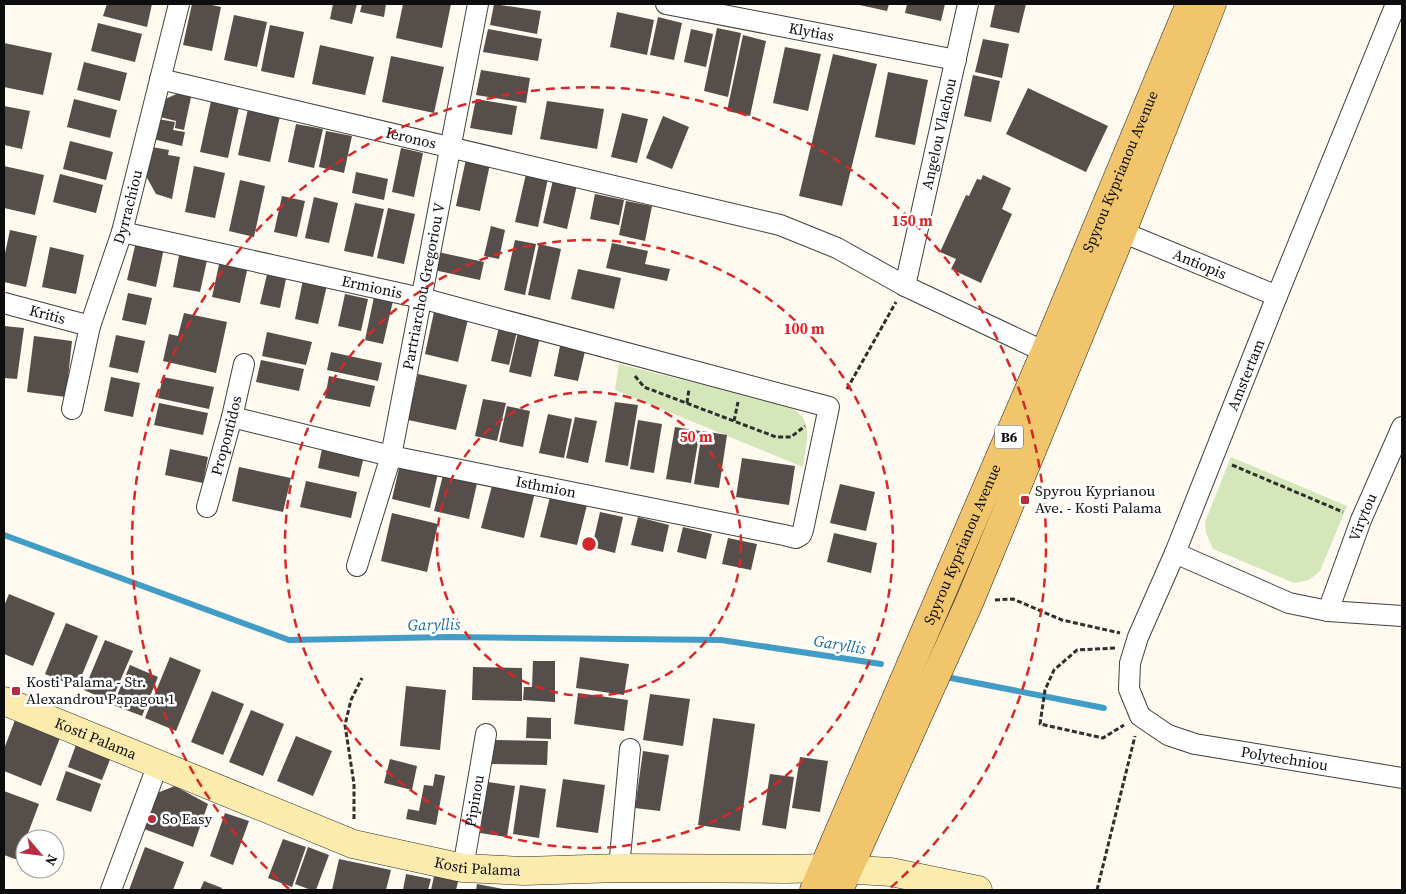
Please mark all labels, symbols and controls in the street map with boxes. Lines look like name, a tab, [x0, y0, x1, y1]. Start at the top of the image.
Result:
street label: Klytias	[787, 17, 836, 46]
street label: Angelou Vlachou	[916, 76, 961, 191]
street label: Spyrou Kyprianou Avenue	[1077, 87, 1163, 255]
street label: Ieronos	[384, 122, 439, 154]
street label: Dyrrachiou	[108, 167, 147, 247]
street label: Partriarchou Gregoriou V	[397, 201, 450, 372]
text: 150 m	[891, 210, 933, 231]
street label: Antiopis	[1170, 243, 1230, 284]
street label: Ermionis	[340, 270, 405, 304]
street label: Kritis	[27, 299, 68, 329]
text: 100 m	[783, 318, 825, 339]
street label: Amstertam	[1222, 336, 1270, 414]
street label: Propontidos	[205, 394, 246, 478]
text: 50 m	[679, 426, 713, 447]
road number: B6	[995, 426, 1023, 448]
street label: Spyrou Kyprianou Avenue	[918, 460, 1006, 628]
street label: Isthmion	[514, 470, 578, 503]
place label: Spyrou Kyprianou Ave. - Kosti Palama	[1035, 480, 1162, 518]
street label: Virytou	[1343, 489, 1382, 544]
marker: Spyrou Kyprianou Ave. - Kosti Palama	[1019, 494, 1031, 506]
centre of rings	[580, 535, 598, 553]
water label: Garyllis	[408, 613, 461, 635]
water label: Garyllis	[812, 629, 868, 659]
place label: Kosti Palama - Str. Alexandrou Papagou 1	[26, 671, 175, 709]
marker: Kosti Palama - Str. Alexandrou Papagou 1	[10, 685, 22, 697]
street label: Kosti Palama	[52, 712, 140, 764]
street label: Polytechniou	[1240, 741, 1330, 776]
street label: Pipinou	[459, 773, 489, 829]
place label: So Easy	[162, 808, 213, 829]
marker: So Easy	[146, 813, 158, 825]
north arrow	[15, 829, 65, 879]
text: N	[40, 851, 63, 869]
street label: Kosti Palama	[432, 851, 522, 881]

